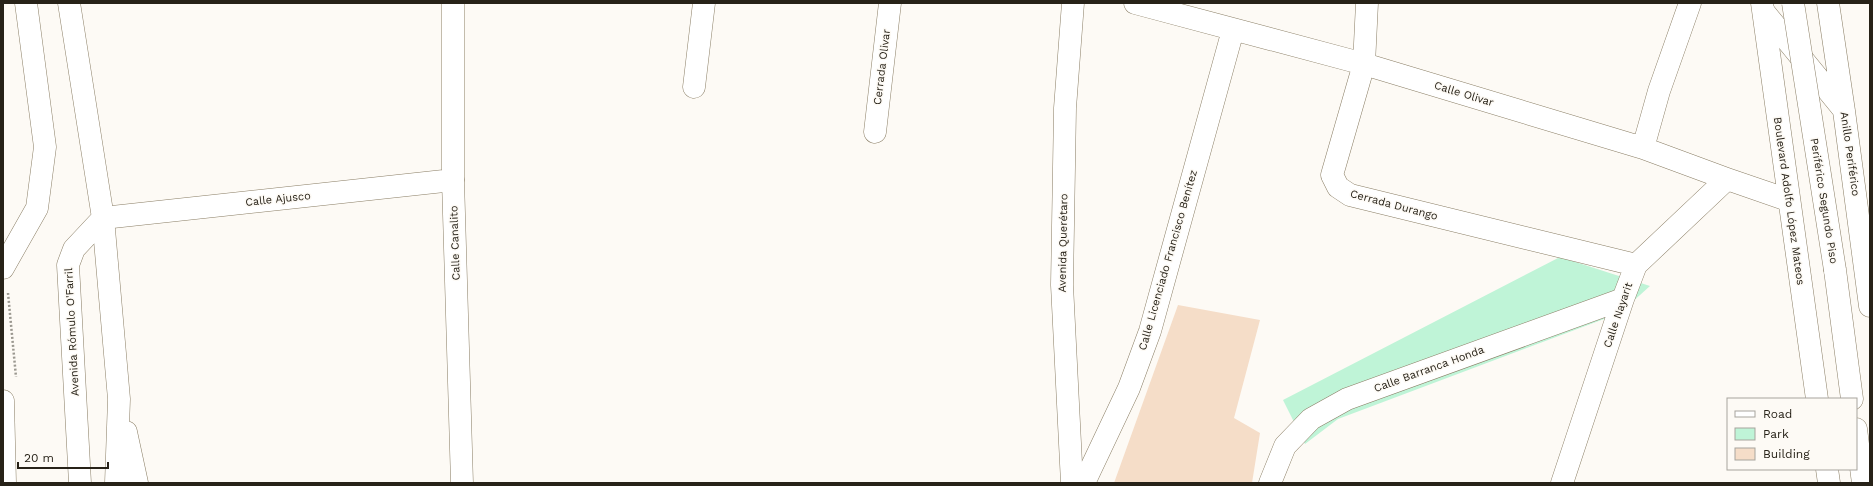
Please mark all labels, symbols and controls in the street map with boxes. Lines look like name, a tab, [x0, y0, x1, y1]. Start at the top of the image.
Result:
street label: Cerrada Olivar	[871, 28, 893, 106]
street label: Calle Olivar	[1433, 79, 1496, 109]
street label: Anillo Periférico	[1838, 111, 1862, 197]
street label: Boulevard Adolfo López Mateos	[1771, 116, 1807, 286]
street label: Periférico Segundo Piso	[1808, 137, 1840, 265]
street label: Calle Licenciado Francisco Benítez	[1136, 168, 1200, 352]
street label: Cerrada Durango	[1349, 187, 1439, 223]
street label: Calle Ajusco	[245, 189, 311, 209]
street label: Avenida Querétaro	[1056, 193, 1070, 293]
street label: Calle Canalito	[447, 205, 463, 281]
street label: Avenida Rómulo O'Farril	[62, 267, 82, 396]
street label: Calle Nayarit	[1601, 280, 1635, 349]
street label: Calle Barranca Honda	[1372, 343, 1486, 395]
legend	[1727, 398, 1857, 470]
text: Road	[1763, 407, 1792, 421]
text: Park	[1763, 427, 1789, 441]
scale bar	[18, 444, 108, 470]
text: Building	[1763, 447, 1810, 461]
text: 20 m	[24, 451, 54, 465]

